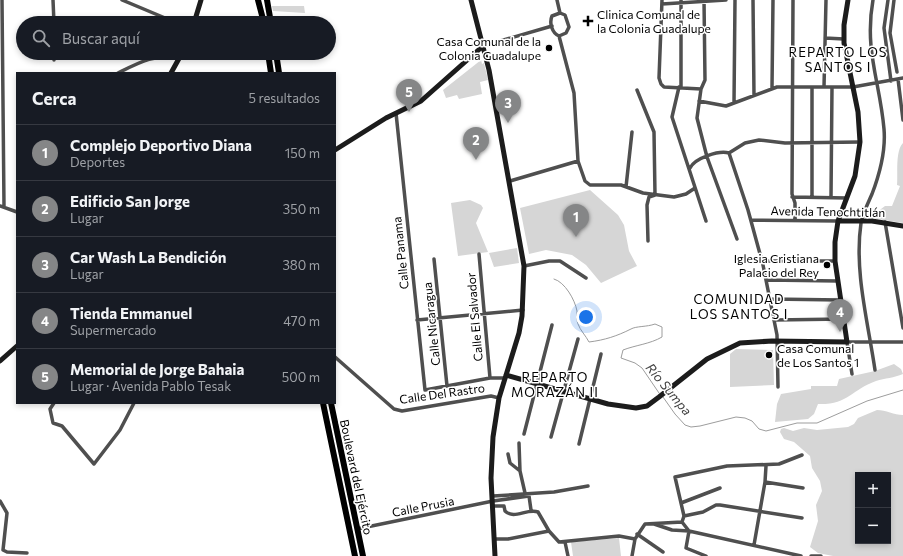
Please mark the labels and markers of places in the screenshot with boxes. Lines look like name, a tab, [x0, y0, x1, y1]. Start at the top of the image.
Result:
place label: Clinica Comunal de la Colonia Guadalupe	[597, 7, 711, 35]
marker: Clinica Comunal de la Colonia Guadalupe	[582, 15, 594, 27]
place label: Casa Comunal de la Colonia Guadalupe	[437, 34, 541, 62]
marker: Casa Comunal de la Colonia Guadalupe	[544, 43, 554, 53]
pin: 5	[396, 79, 422, 112]
pin: 3	[495, 90, 521, 123]
pin: 2	[463, 127, 489, 160]
pin: 1	[563, 204, 589, 237]
place label: Iglesia Cristiana Palacio del Rey	[734, 251, 819, 279]
marker: Iglesia Cristiana Palacio del Rey	[822, 260, 832, 270]
pin: 4	[827, 299, 853, 332]
place label: Casa Comunal de Los Santos 1	[777, 341, 859, 369]
marker: Casa Comunal de Los Santos 1	[764, 350, 774, 360]

